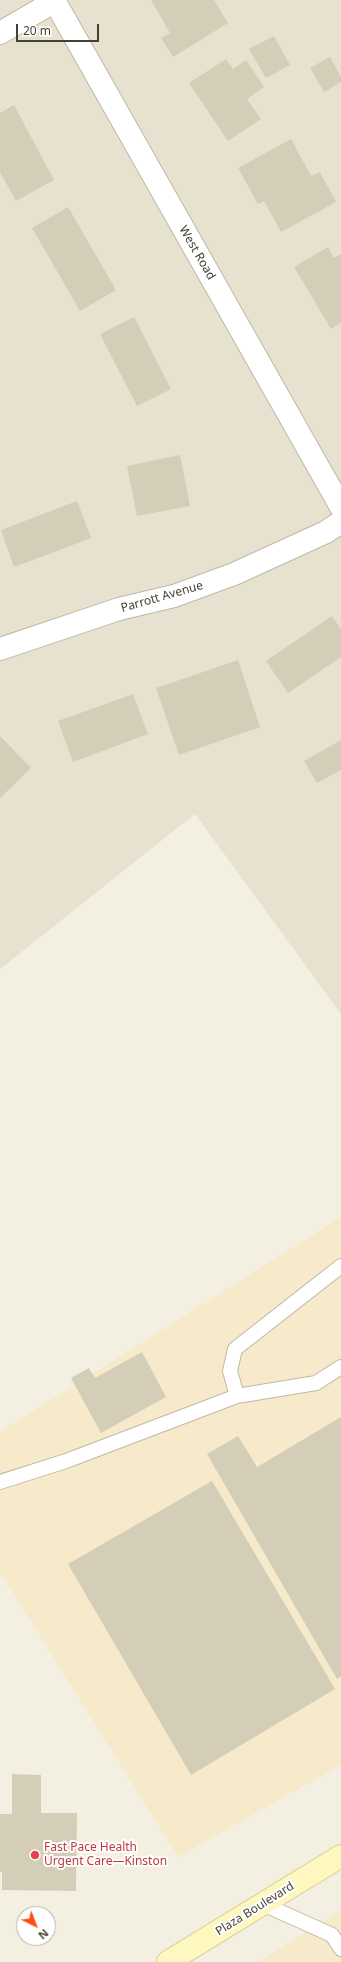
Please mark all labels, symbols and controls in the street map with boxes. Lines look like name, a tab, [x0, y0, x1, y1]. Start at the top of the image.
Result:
scale bar	[18, 16, 101, 42]
text: 20 m	[23, 22, 51, 39]
street label: West Road	[176, 224, 218, 282]
street label: Parrott Avenue	[119, 578, 205, 616]
place label: Fast Pace Health Urgent Care—Kinston	[44, 1841, 167, 1869]
marker: Fast Pace Health Urgent Care—Kinston	[29, 1849, 41, 1861]
street label: Plaza Boulevard	[213, 1879, 297, 1939]
north arrow	[16, 1906, 56, 1946]
text: N	[35, 1926, 52, 1943]

